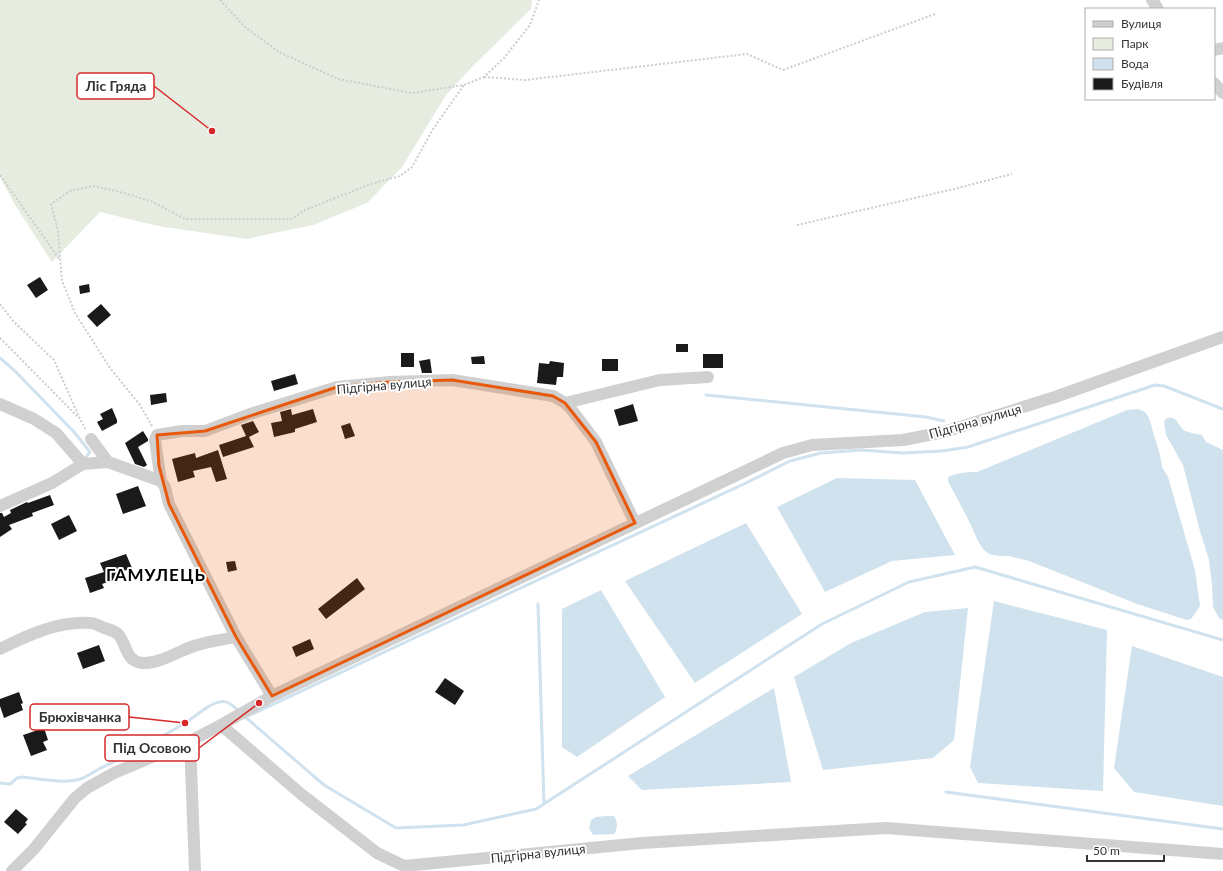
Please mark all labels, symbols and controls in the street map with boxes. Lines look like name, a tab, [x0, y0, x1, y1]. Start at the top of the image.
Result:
legend	[1085, 8, 1215, 100]
text: Вулиця	[1121, 16, 1161, 31]
text: Парк	[1121, 36, 1149, 51]
text: Вода	[1121, 56, 1149, 71]
callout: Ліс Гряда	[77, 73, 154, 99]
text: Будівля	[1121, 76, 1163, 91]
text: Ліс Гряда	[85, 77, 146, 94]
street label: Підгірна вулиця	[336, 373, 432, 397]
street label: Підгірна вулиця	[927, 400, 1023, 442]
district label: ГАМУЛЕЦЬ	[106, 564, 206, 585]
callout: Брюхівчанка	[30, 704, 129, 730]
text: Брюхівчанка	[39, 708, 121, 725]
callout: Під Осовою	[105, 735, 199, 761]
text: Під Осовою	[113, 739, 191, 756]
scale bar	[1087, 837, 1164, 863]
street label: Підгірна вулиця	[490, 840, 586, 866]
text: 50 m	[1093, 843, 1120, 858]

